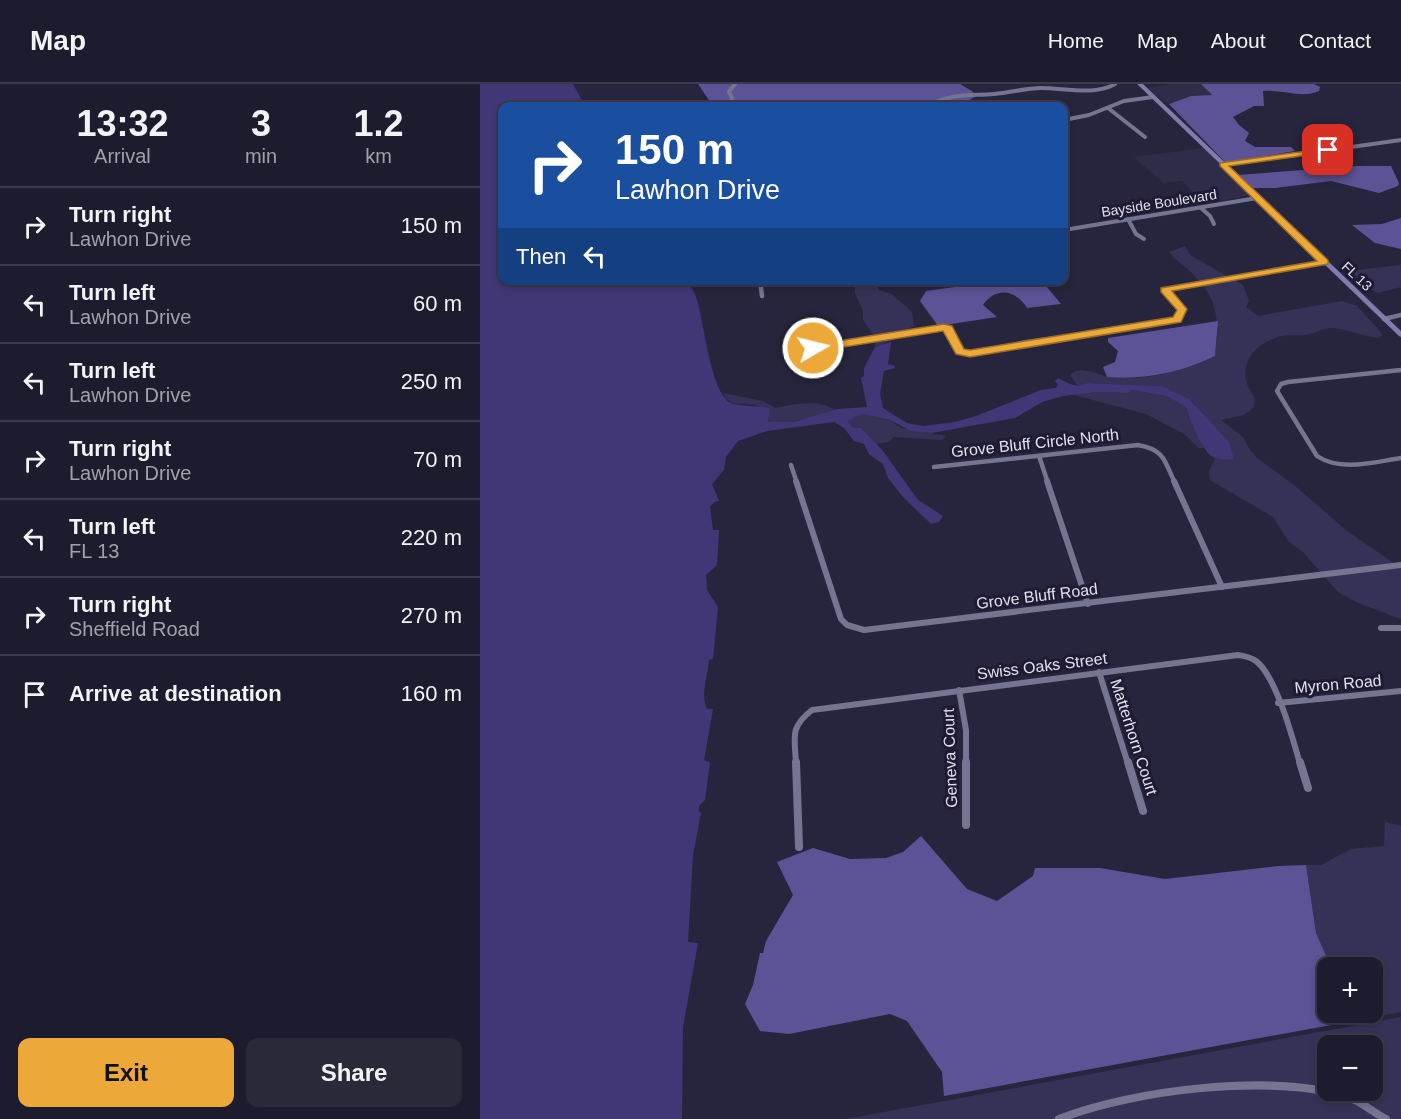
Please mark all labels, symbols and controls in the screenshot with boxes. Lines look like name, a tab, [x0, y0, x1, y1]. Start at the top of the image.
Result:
text: Map	[30, 25, 86, 56]
text: Home	[1048, 29, 1104, 52]
text: Map	[1137, 29, 1178, 52]
text: About	[1211, 29, 1266, 52]
text: Contact	[1299, 29, 1371, 52]
text: 13:32	[76, 103, 168, 144]
text: 3	[251, 103, 271, 144]
text: 1.2	[354, 103, 404, 144]
pin	[1302, 124, 1353, 175]
icon: right	[516, 126, 594, 204]
text: 150 m	[615, 126, 734, 173]
icon: arrive	[1311, 133, 1344, 166]
text: Arrival	[94, 145, 151, 167]
text: min	[245, 145, 277, 167]
text: km	[365, 145, 392, 167]
text: Lawhon Drive	[615, 175, 780, 205]
street label: Bayside Boulevard	[1100, 186, 1218, 220]
text: Turn right	[69, 202, 171, 227]
icon: right	[18, 210, 51, 243]
text: 150 m	[401, 213, 462, 238]
text: Lawhon Drive	[69, 228, 191, 250]
icon: left	[578, 240, 611, 273]
text: Then	[516, 244, 566, 269]
street label: FL 13	[1339, 258, 1376, 294]
text: Turn left	[69, 280, 155, 305]
icon: left	[18, 288, 51, 321]
text: 60 m	[413, 291, 462, 316]
text: Lawhon Drive	[69, 306, 191, 328]
position arrow	[781, 316, 845, 380]
text: Turn left	[69, 358, 155, 383]
icon: left	[18, 366, 51, 399]
text: 250 m	[401, 369, 462, 394]
text: Lawhon Drive	[69, 384, 191, 406]
street label: Grove Bluff Circle North	[950, 426, 1120, 460]
text: Turn right	[69, 436, 171, 461]
icon: right	[18, 444, 51, 477]
text: 70 m	[413, 447, 462, 472]
text: Lawhon Drive	[69, 462, 191, 484]
text: Turn left	[69, 514, 155, 539]
icon: left	[18, 522, 51, 555]
text: 220 m	[401, 525, 462, 550]
text: FL 13	[69, 540, 119, 562]
street label: Grove Bluff Road	[975, 580, 1099, 612]
text: Turn right	[69, 592, 171, 617]
icon: right	[18, 600, 51, 633]
text: 270 m	[401, 603, 462, 628]
text: Sheffield Road	[69, 618, 200, 640]
street label: Swiss Oaks Street	[976, 650, 1108, 682]
street label: Myron Road	[1294, 672, 1382, 696]
street label: Matterhorn Court	[1107, 677, 1161, 798]
icon: arrive	[18, 678, 51, 711]
text: Arrive at destination	[69, 681, 282, 706]
text: 160 m	[401, 681, 462, 706]
street label: Geneva Court	[940, 707, 960, 808]
map controls	[1317, 957, 1383, 1101]
button: +	[1317, 957, 1383, 1023]
button: −	[1317, 1035, 1383, 1101]
button: Exit	[18, 1038, 234, 1107]
button: Share	[246, 1038, 462, 1107]

